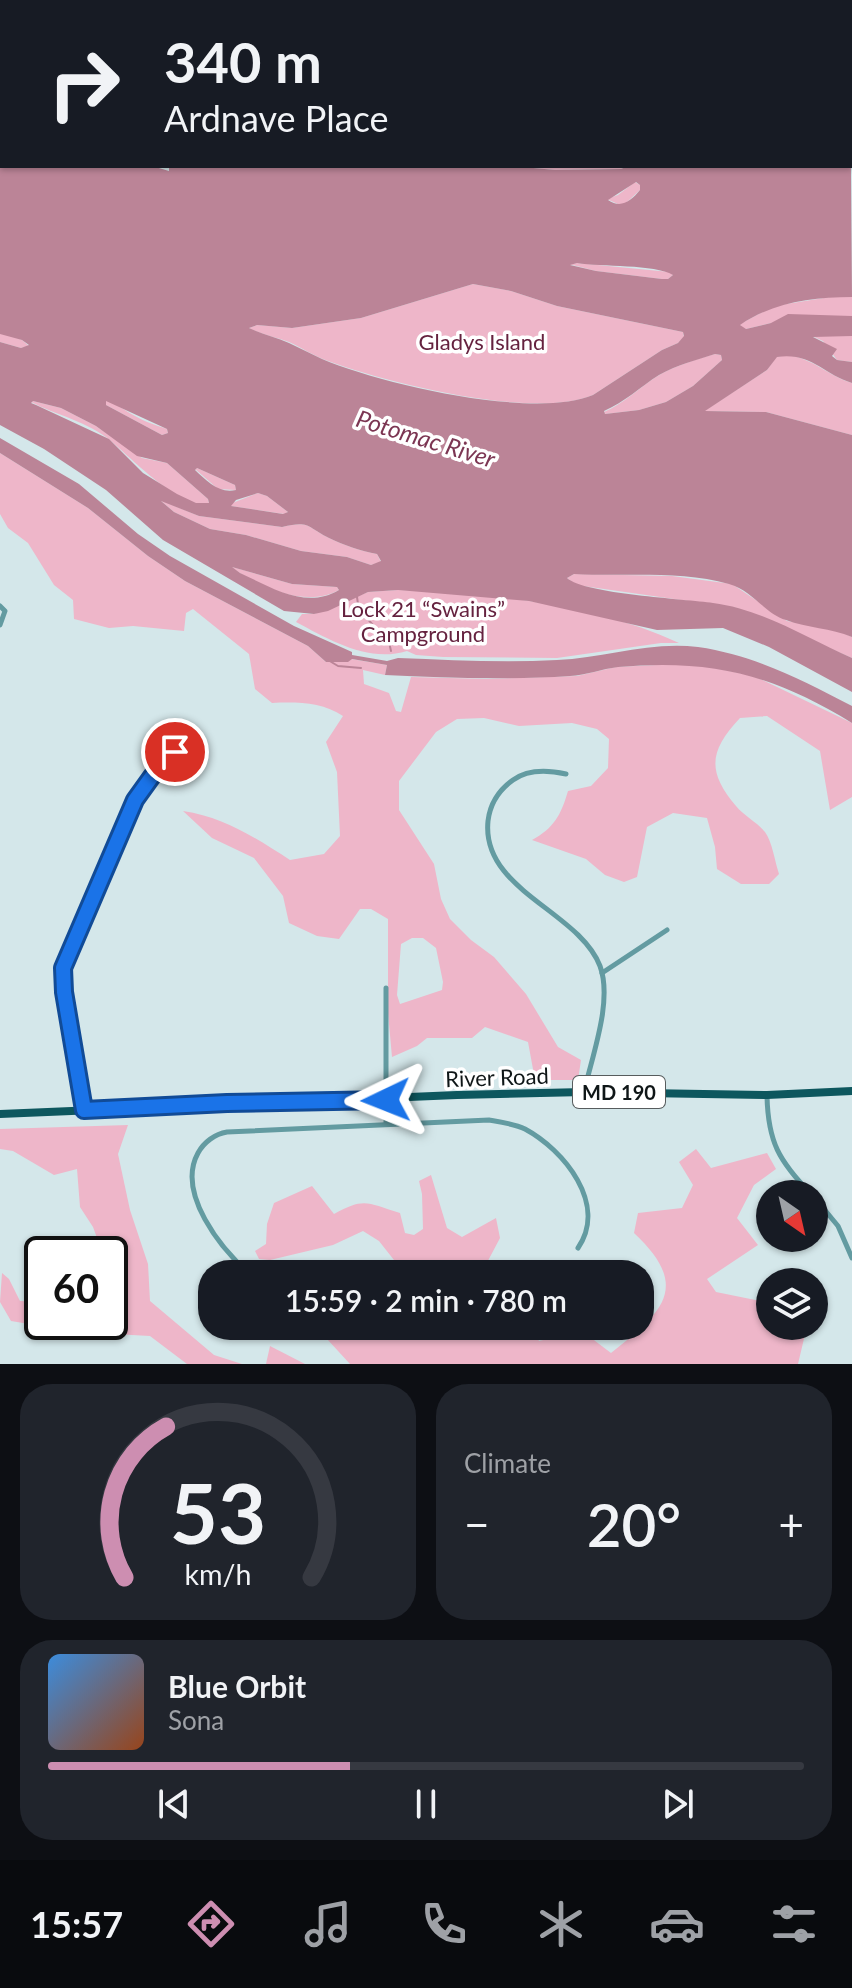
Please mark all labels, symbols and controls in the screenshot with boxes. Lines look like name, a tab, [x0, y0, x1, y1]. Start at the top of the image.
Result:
text: 340 m	[164, 28, 322, 95]
icon: right	[32, 32, 136, 136]
text: Ardnave Place	[164, 96, 389, 140]
park label: Gladys Island	[419, 328, 545, 355]
water label: Potomac River	[353, 403, 500, 473]
park label: Lock 21 “Swains” Campground	[341, 595, 505, 647]
pin	[141, 718, 209, 786]
icon: arrive	[153, 730, 197, 774]
position arrow	[344, 1058, 428, 1142]
street label: River Road	[445, 1062, 549, 1092]
road number: MD 190	[573, 1076, 665, 1108]
north arrow	[756, 1180, 828, 1252]
map controls	[756, 1180, 828, 1340]
speed limit sign: 60	[24, 1236, 128, 1340]
button: layers	[756, 1268, 828, 1340]
text: 15:59 · 2 min · 780 m	[285, 1282, 567, 1318]
text: Climate	[464, 1447, 551, 1479]
text: 53	[170, 1462, 266, 1562]
text: 20°	[587, 1488, 681, 1560]
text: −	[464, 1498, 490, 1550]
text: +	[778, 1498, 804, 1550]
text: km/h	[185, 1557, 251, 1591]
text: Blue Orbit	[168, 1668, 306, 1704]
text: Sona	[168, 1704, 224, 1736]
icon: previous	[152, 1782, 196, 1826]
icon: pause	[404, 1782, 448, 1826]
icon: next	[656, 1782, 700, 1826]
icon: directions	[183, 1896, 239, 1952]
icon: music	[300, 1896, 356, 1952]
icon: phone	[416, 1896, 472, 1952]
icon: climate	[533, 1896, 589, 1952]
icon: car	[649, 1896, 705, 1952]
icon: filters	[766, 1896, 822, 1952]
text: 15:57	[30, 1902, 123, 1946]

